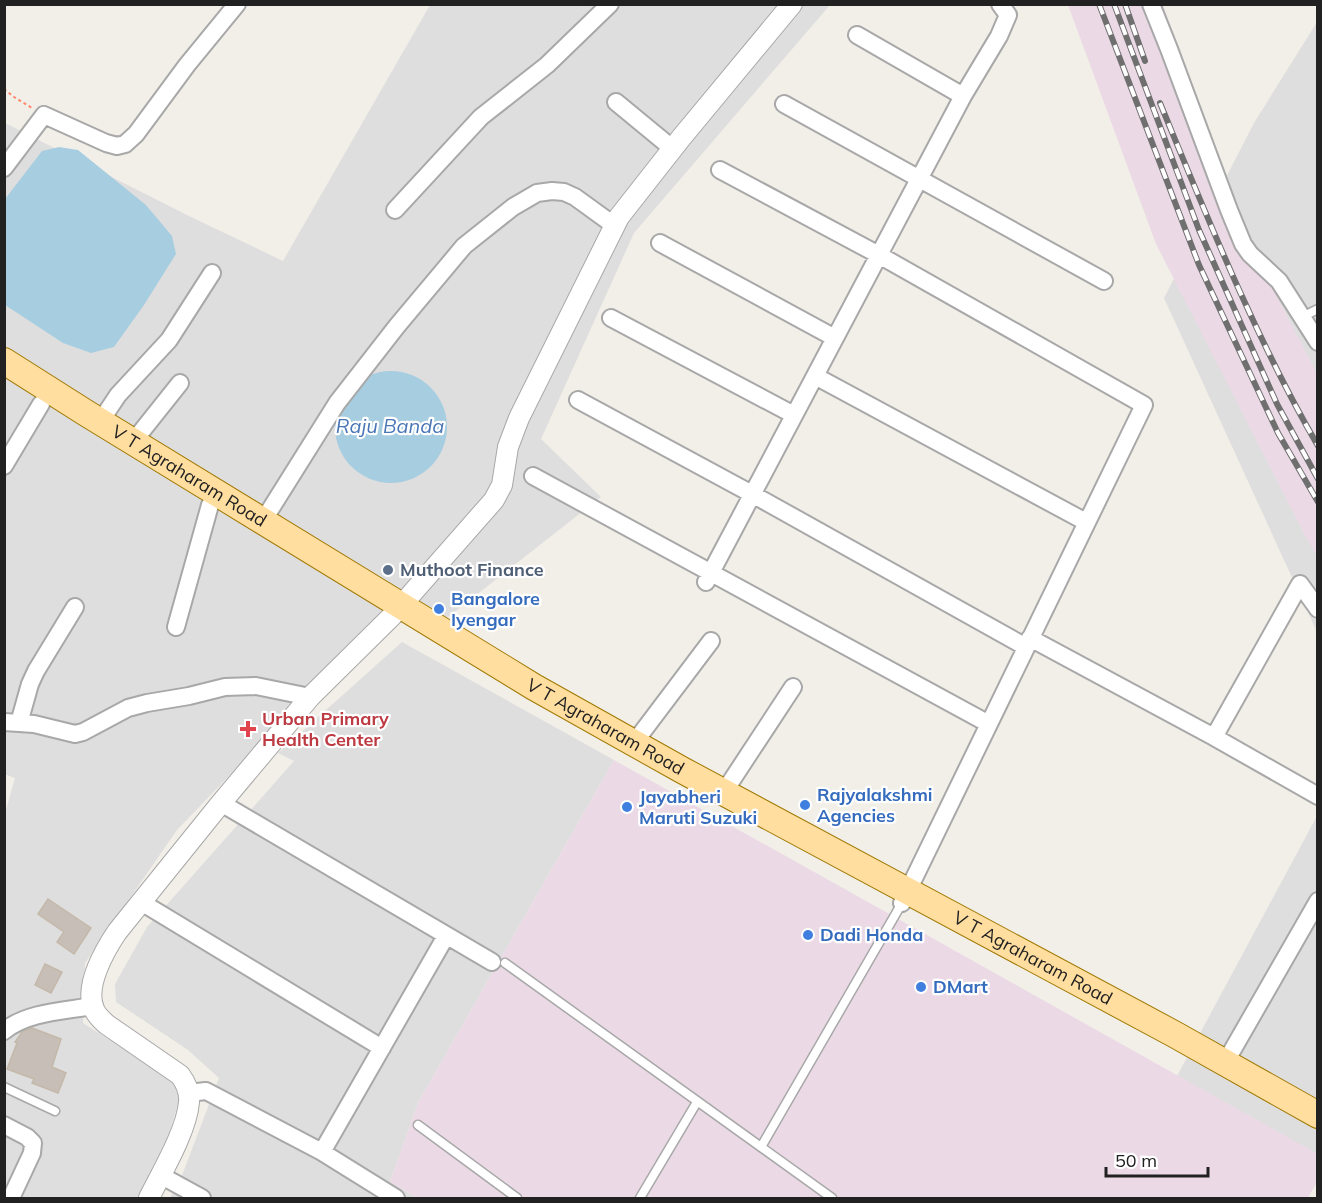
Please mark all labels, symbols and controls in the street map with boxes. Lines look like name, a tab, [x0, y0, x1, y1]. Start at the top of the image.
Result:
water label: Raju Banda	[336, 413, 444, 438]
street label: V T Agraharam Road	[108, 420, 271, 532]
place label: Muthoot Finance	[400, 558, 544, 581]
marker: Muthoot Finance	[381, 563, 395, 577]
place label: Bangalore Iyengar	[451, 587, 540, 631]
marker: Bangalore Iyengar	[432, 602, 446, 616]
street label: V T Agraharam Road	[522, 673, 689, 780]
place label: Urban Primary Health Center	[262, 707, 389, 751]
marker: Urban Primary Health Center	[239, 720, 257, 738]
place label: Rajyalakshmi Agencies	[817, 783, 933, 827]
place label: Jayabheri Maruti Suzuki	[639, 785, 757, 829]
marker: Rajyalakshmi Agencies	[798, 798, 812, 812]
marker: Jayabheri Maruti Suzuki	[620, 800, 634, 814]
street label: V T Agraharam Road	[949, 906, 1117, 1010]
place label: Dadi Honda	[820, 923, 923, 946]
marker: Dadi Honda	[801, 928, 815, 942]
place label: DMart	[933, 975, 988, 998]
marker: DMart	[914, 980, 928, 994]
scale bar	[1106, 1140, 1208, 1178]
text: 50 m	[1115, 1149, 1157, 1172]

